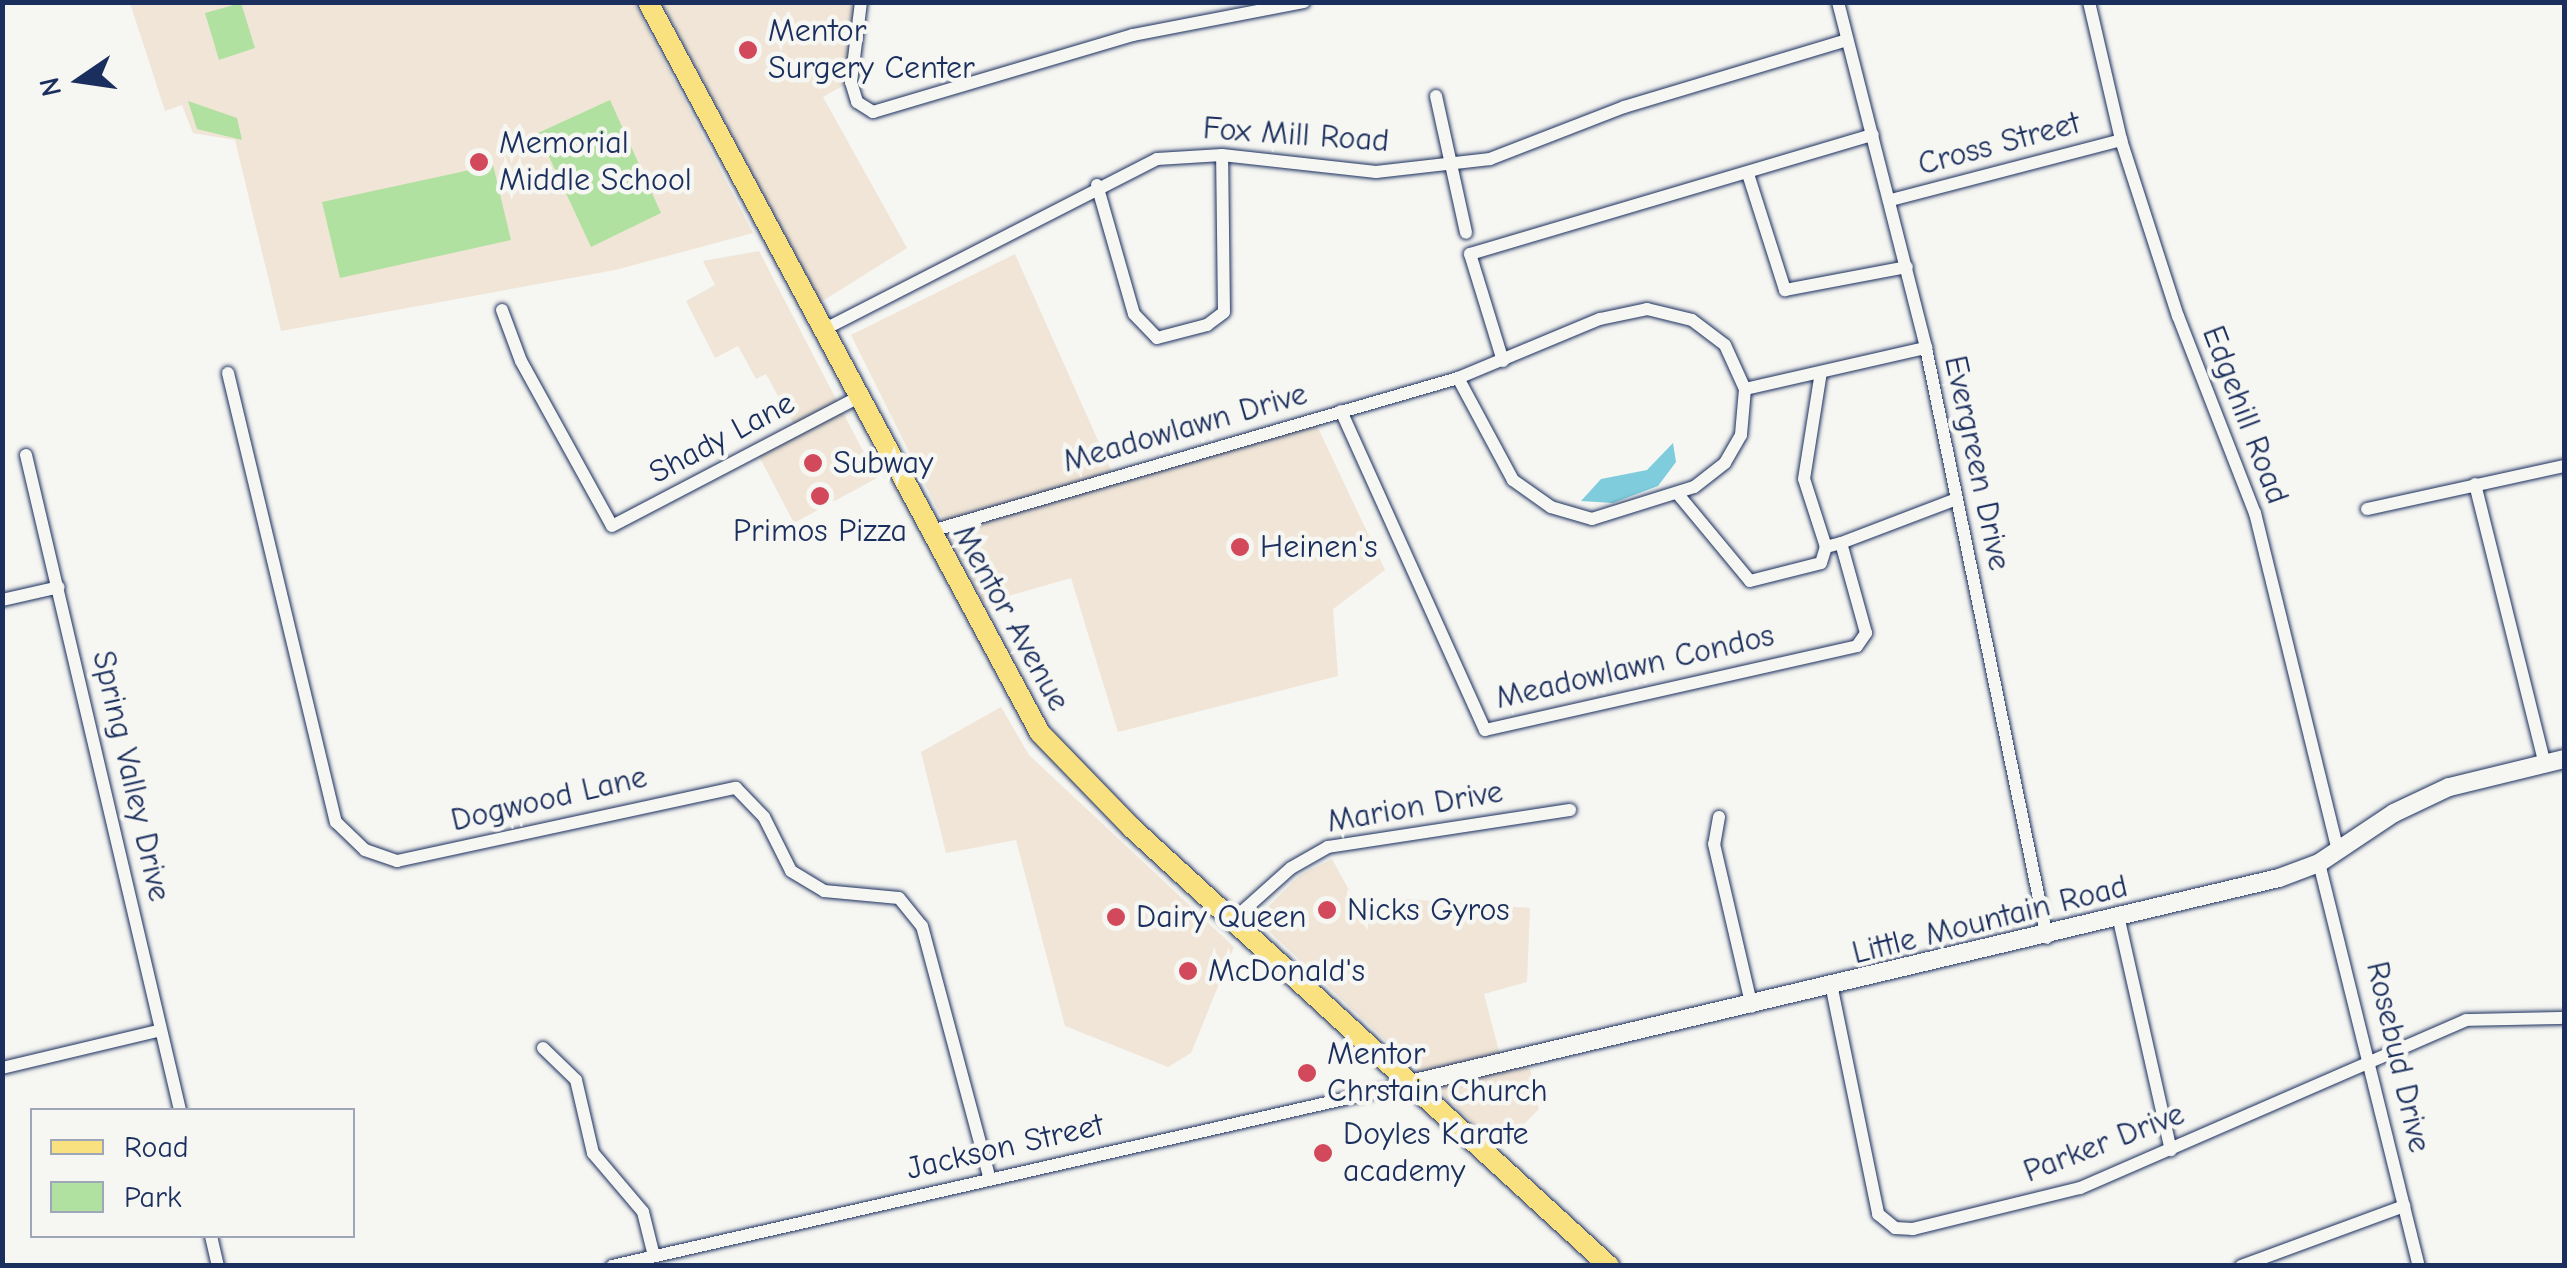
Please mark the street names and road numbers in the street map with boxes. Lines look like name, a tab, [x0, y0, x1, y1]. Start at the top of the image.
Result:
street label: Cross Street	[1914, 104, 2084, 184]
street label: Fox Mill Road	[1202, 109, 1390, 161]
street label: Edgehill Road	[2193, 321, 2297, 509]
street label: Evergreen Drive	[1936, 352, 2018, 574]
street label: Meadowlawn Drive	[1059, 375, 1311, 481]
street label: Shady Lane	[643, 384, 801, 492]
street label: Mentor Avenue	[944, 518, 1078, 718]
street label: Meadowlawn Condos	[1492, 616, 1778, 718]
street label: Spring Valley Drive	[84, 647, 178, 905]
street label: Dogwood Lane	[447, 758, 651, 840]
street label: Marion Drive	[1324, 773, 1506, 841]
street label: Little Mountain Road	[1848, 867, 2132, 973]
street label: Rosebud Drive	[2357, 958, 2439, 1156]
street label: Parker Drive	[2018, 1095, 2190, 1191]
street label: Jackson Street	[903, 1106, 1107, 1188]

